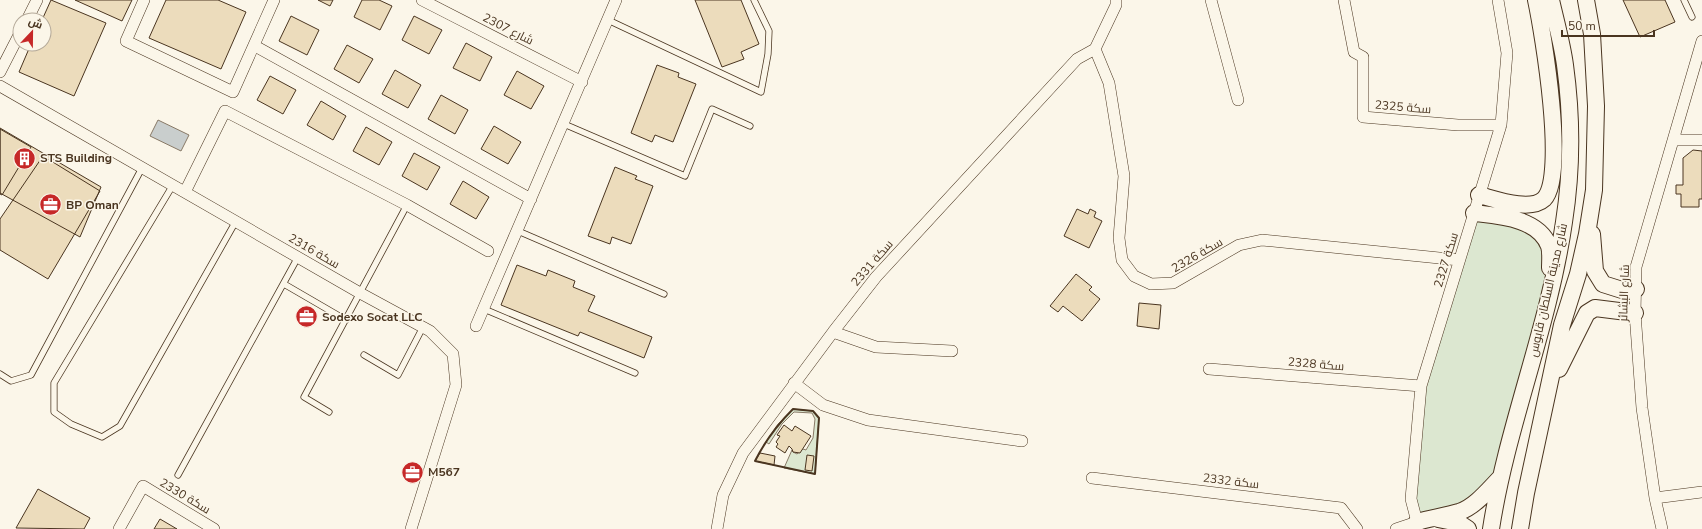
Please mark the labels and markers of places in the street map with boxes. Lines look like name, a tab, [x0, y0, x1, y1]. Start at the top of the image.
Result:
building icon: STS Building	[12, 145, 38, 171]
place label: STS Building	[40, 150, 112, 166]
office icon: BP Oman	[37, 192, 63, 218]
place label: BP Oman	[66, 197, 119, 213]
office icon: Sodexo Socat LLC	[294, 304, 320, 330]
place label: Sodexo Socat LLC	[322, 309, 422, 325]
office icon: M567	[400, 459, 426, 485]
place label: M567	[428, 464, 460, 480]

